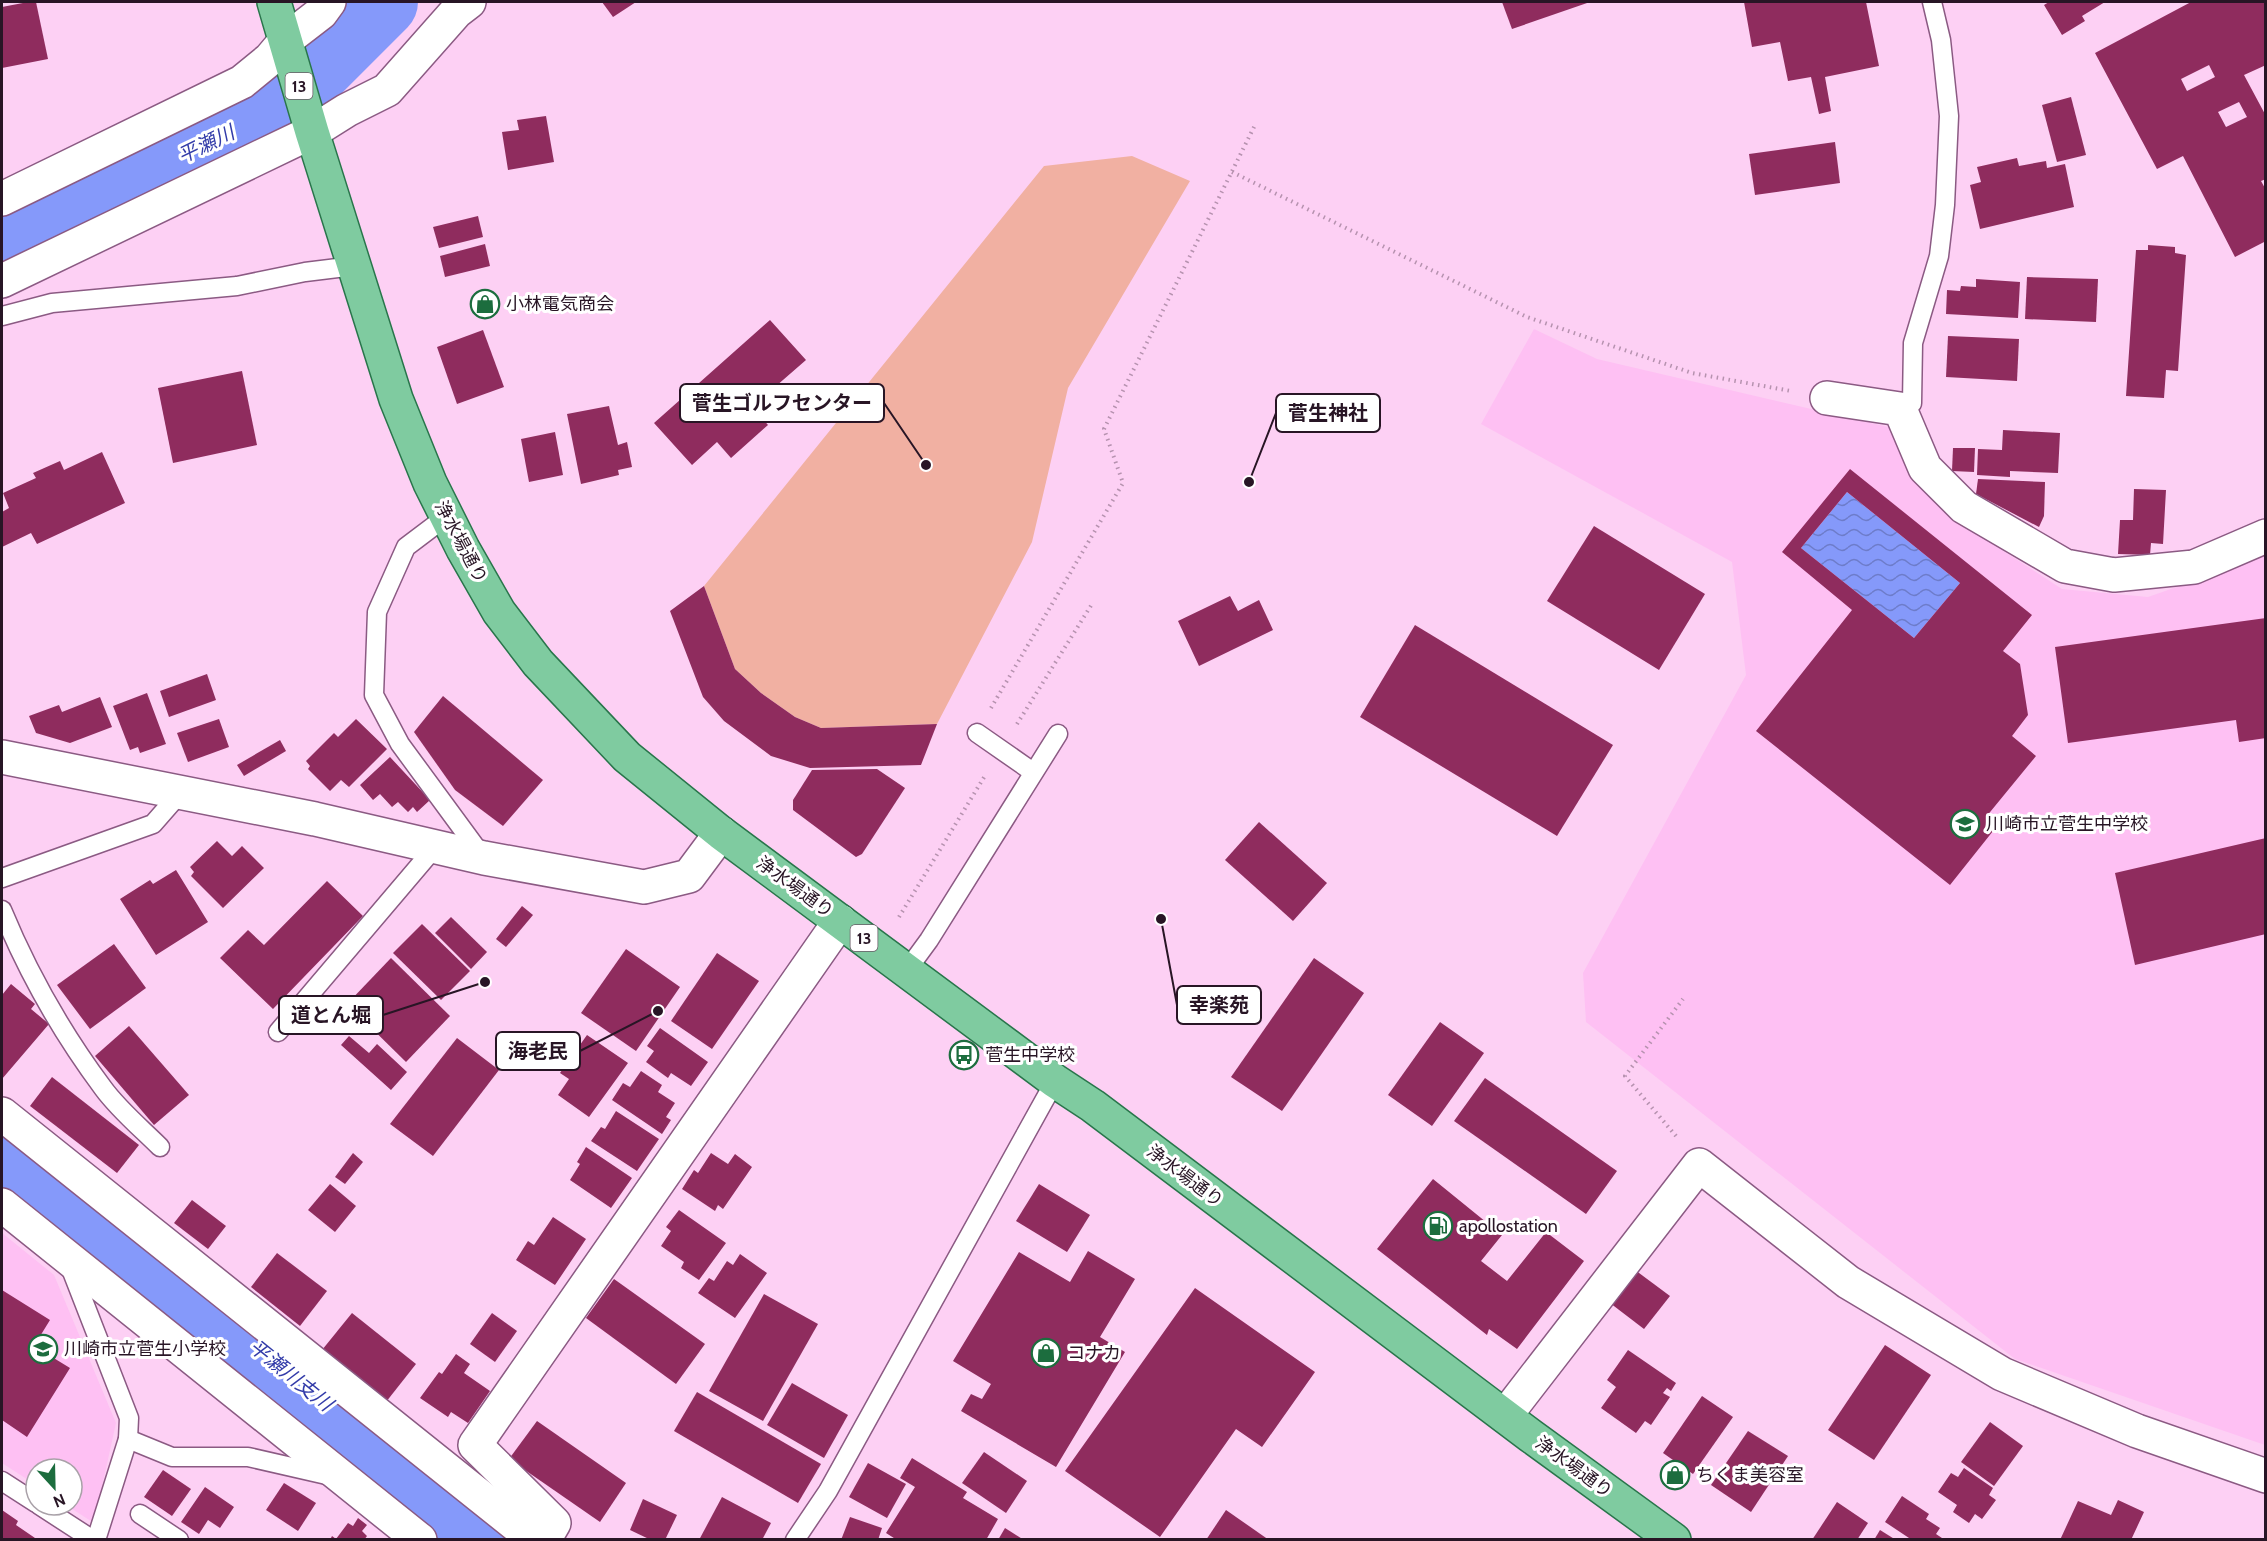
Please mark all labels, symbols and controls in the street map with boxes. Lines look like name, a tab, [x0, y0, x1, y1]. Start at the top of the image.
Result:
road number: 13	[286, 73, 312, 99]
water label: 平瀬川	[174, 119, 240, 168]
shop icon: 小林電気商会	[469, 288, 501, 320]
place label: 小林電気商会	[506, 293, 614, 315]
callout: 菅生ゴルフセンター	[680, 384, 884, 422]
text: 菅生ゴルフセンター	[692, 391, 872, 415]
callout: 菅生神社	[1276, 394, 1380, 432]
text: 菅生神社	[1288, 401, 1368, 425]
street label: 浄水場通り	[430, 497, 492, 587]
school or university icon: 川崎市立菅生中学校	[1949, 808, 1981, 840]
place label: 川崎市立菅生中学校	[1986, 813, 2148, 835]
street label: 浄水場通り	[752, 852, 838, 922]
road number: 13	[850, 925, 878, 951]
callout: 幸楽苑	[1177, 986, 1261, 1024]
text: 幸楽苑	[1189, 993, 1249, 1017]
callout: 道とん堀	[279, 996, 383, 1034]
text: 道とん堀	[291, 1003, 371, 1027]
callout: 海老民	[496, 1032, 580, 1070]
text: 海老民	[508, 1039, 568, 1063]
bus stop icon: 菅生中学校	[948, 1039, 980, 1071]
place label: 菅生中学校	[985, 1044, 1075, 1066]
street label: 浄水場通り	[1142, 1140, 1228, 1212]
fuel station icon: apollostation	[1422, 1210, 1454, 1242]
place label: apollostation	[1459, 1215, 1558, 1237]
school or university icon: 川崎市立菅生小学校	[27, 1333, 59, 1365]
water label: 平瀬川支川	[245, 1334, 339, 1417]
shop icon: コナカ	[1030, 1337, 1062, 1369]
place label: 川崎市立菅生小学校	[64, 1338, 226, 1360]
place label: コナカ	[1067, 1342, 1121, 1364]
street label: 浄水場通り	[1531, 1432, 1617, 1502]
north arrow	[24, 1457, 84, 1517]
shop icon: ちくま美容室	[1659, 1459, 1691, 1491]
place label: ちくま美容室	[1696, 1464, 1804, 1486]
text: N	[51, 1490, 68, 1511]

